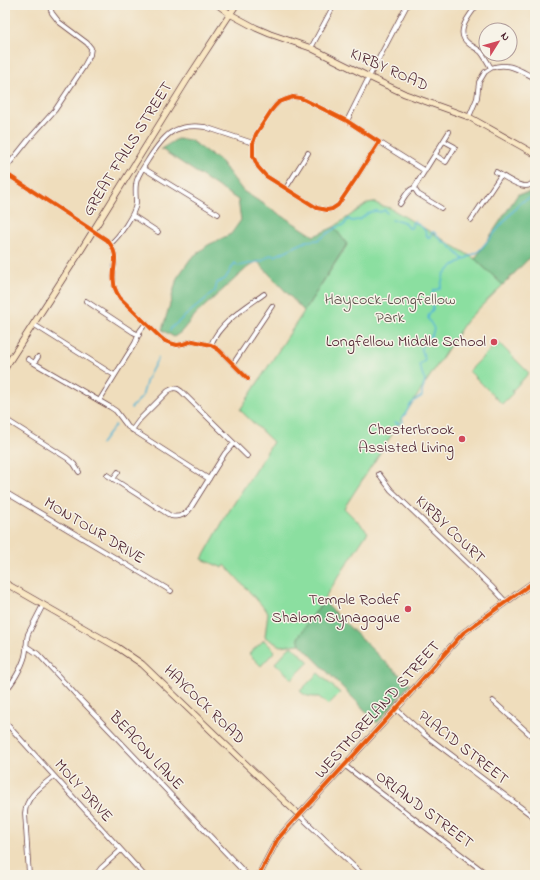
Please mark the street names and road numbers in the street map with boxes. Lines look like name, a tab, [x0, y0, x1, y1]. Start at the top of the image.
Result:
street label: KIRBY ROAD	[346, 42, 432, 98]
street label: GREAT FALLS STREET	[77, 77, 179, 221]
street label: KIRBY COURT	[409, 490, 491, 570]
street label: MONTOUR DRIVE	[39, 491, 149, 571]
street label: WESTMORELAND STREET	[309, 636, 447, 784]
street label: HAYCOCK ROAD	[158, 660, 250, 750]
street label: BEACON LANE	[102, 705, 189, 796]
street label: PLACID STREET	[413, 705, 513, 791]
street label: MOLY DRIVE	[48, 754, 118, 828]
street label: ORLAND STREET	[370, 765, 478, 855]

